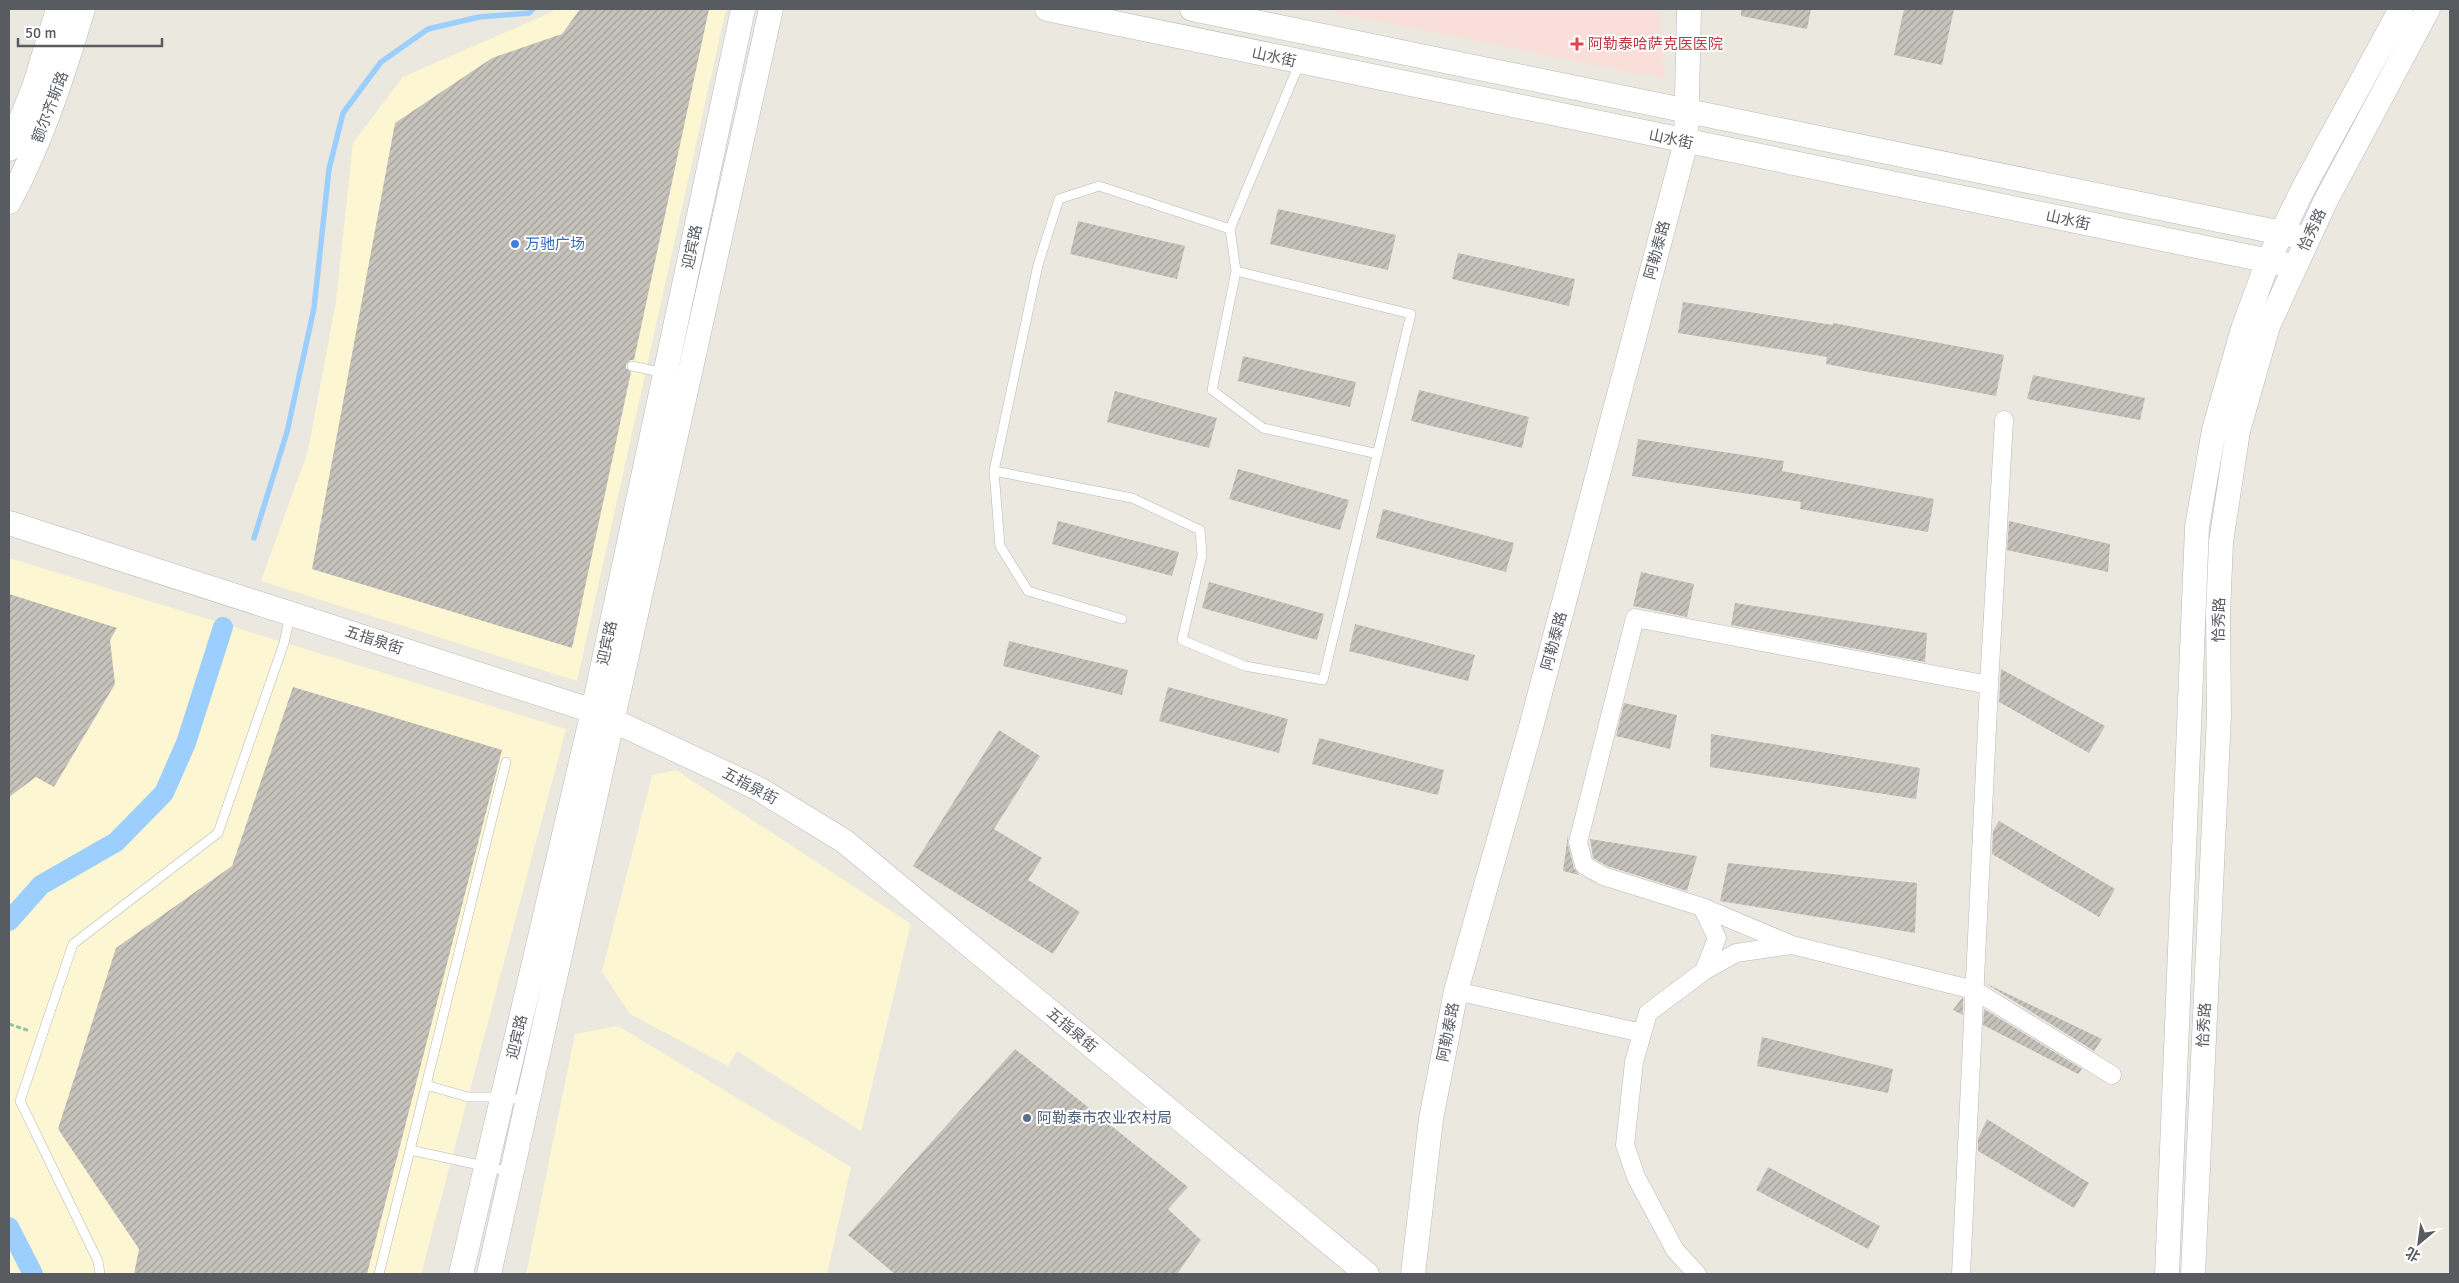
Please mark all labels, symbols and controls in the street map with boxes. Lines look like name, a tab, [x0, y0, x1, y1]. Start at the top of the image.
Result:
scale bar	[18, 15, 161, 47]
text: 50 m	[25, 24, 56, 42]
place label: 阿勒泰哈萨克医医院	[1588, 35, 1723, 53]
marker: 阿勒泰哈萨克医医院	[1570, 37, 1584, 51]
street label: 山水街	[1250, 44, 1298, 70]
street label: 额尔齐斯路	[28, 69, 72, 145]
street label: 山水街	[1647, 126, 1695, 152]
street label: 恰秀路	[2294, 206, 2330, 254]
street label: 山水街	[2044, 207, 2092, 233]
street label: 阿勒泰路	[1641, 219, 1673, 281]
street label: 迎宾路	[679, 223, 705, 271]
place label: 万驰广场	[525, 235, 585, 253]
marker: 万驰广场	[509, 238, 521, 250]
street label: 恰秀路	[2210, 597, 2228, 643]
street label: 阿勒泰路	[1538, 610, 1570, 672]
street label: 迎宾路	[594, 619, 620, 667]
street label: 五指泉街	[343, 622, 405, 658]
street label: 五指泉街	[719, 764, 781, 808]
street label: 阿勒泰路	[1433, 1001, 1463, 1063]
street label: 恰秀路	[2194, 1002, 2214, 1048]
street label: 五指泉街	[1043, 1004, 1101, 1056]
street label: 迎宾路	[503, 1013, 531, 1061]
place label: 阿勒泰市农业农村局	[1037, 1109, 1172, 1127]
marker: 阿勒泰市农业农村局	[1021, 1112, 1033, 1124]
north arrow	[2394, 1218, 2444, 1268]
text: 北	[2403, 1243, 2423, 1265]

